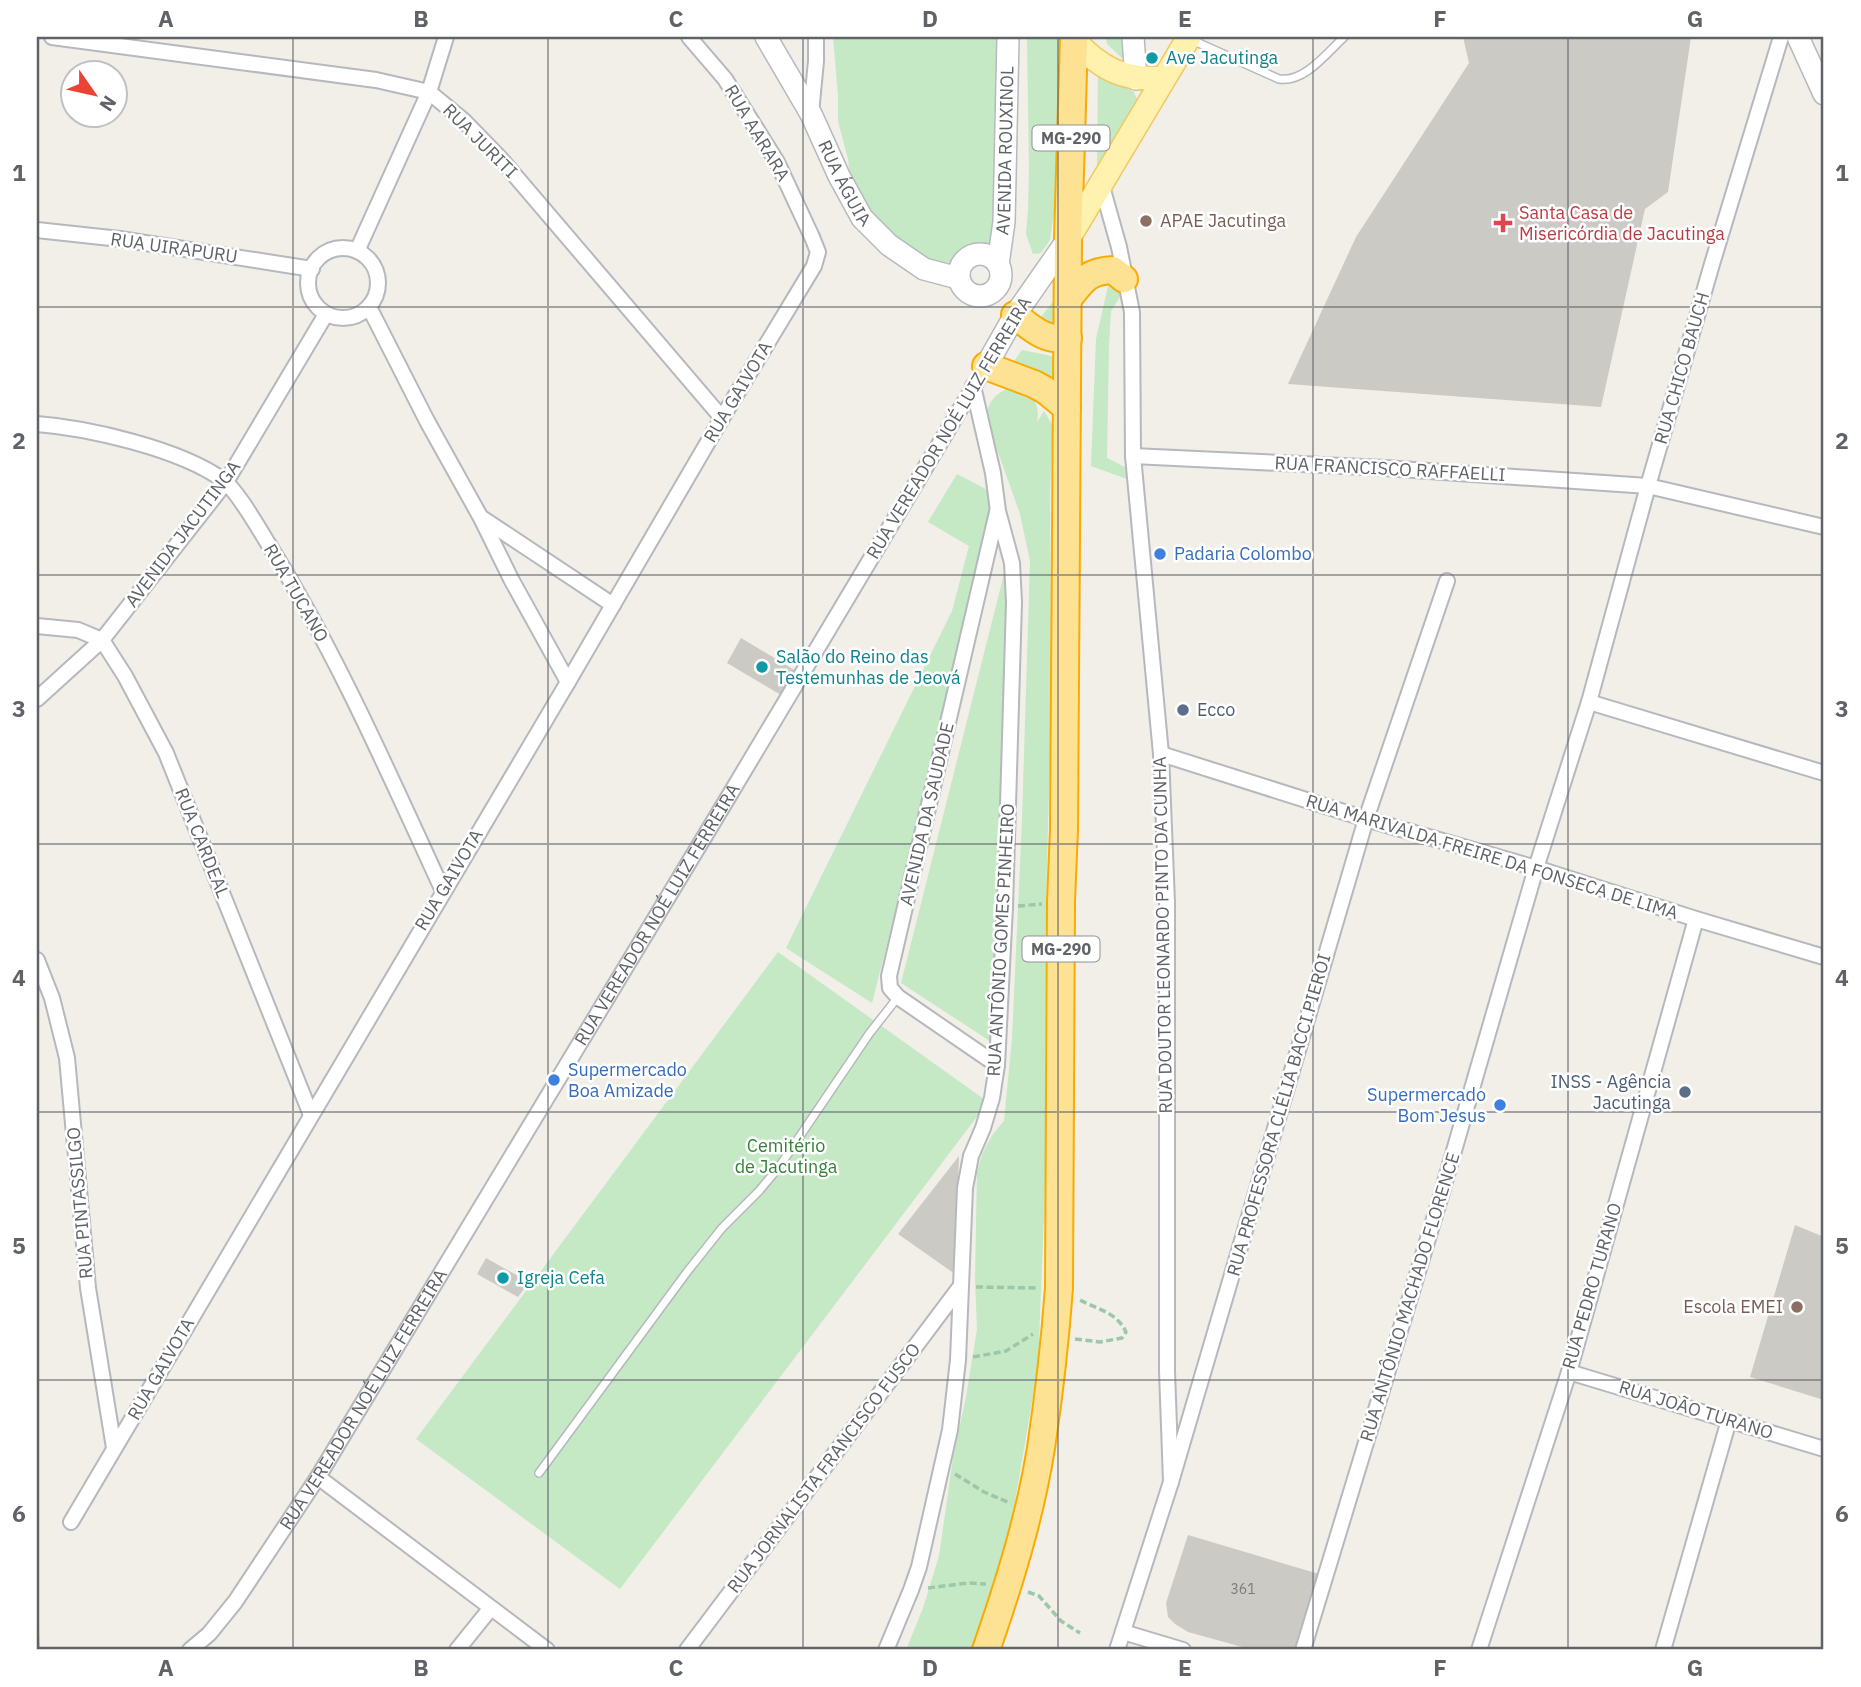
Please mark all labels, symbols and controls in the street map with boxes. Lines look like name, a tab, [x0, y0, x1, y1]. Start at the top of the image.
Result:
text: A	[158, 3, 174, 33]
text: B	[413, 3, 429, 33]
text: C	[669, 3, 684, 33]
text: D	[922, 3, 938, 33]
text: E	[1178, 3, 1192, 33]
text: F	[1433, 3, 1447, 33]
text: G	[1687, 3, 1703, 33]
place label: Ave Jacutinga	[1166, 46, 1279, 69]
marker: Ave Jacutinga	[1144, 50, 1160, 66]
north arrow	[60, 60, 130, 130]
street label: AVENIDA ROUXINOL	[990, 66, 1018, 236]
street label: RUA AARARA	[720, 80, 795, 186]
text: N	[94, 91, 122, 116]
street label: RUA JURITI	[438, 98, 523, 183]
road number: MG-290	[1032, 126, 1110, 150]
street label: RUA ÁGUIA	[813, 136, 876, 232]
text: 1	[12, 157, 26, 187]
text: 1	[1835, 157, 1849, 187]
place label: Santa Casa de Misericórdia de Jacutinga	[1519, 201, 1725, 245]
place label: APAE Jacutinga	[1160, 209, 1286, 232]
marker: APAE Jacutinga	[1138, 213, 1154, 229]
marker: Santa Casa de Misericórdia de Jacutinga	[1493, 213, 1513, 233]
street label: RUA UIRAPURU	[109, 227, 239, 268]
street label: RUA CHICO BAUCH	[1649, 289, 1714, 447]
street label: RUA VEREADOR NOÉ LUIZ FERREIRA	[861, 292, 1036, 563]
street label: RUA GAIVOTA	[698, 337, 777, 447]
text: 2	[12, 425, 26, 455]
text: 2	[1835, 425, 1849, 455]
street label: RUA FRANCISCO RAFFAELLI	[1274, 451, 1506, 486]
street label: AVENIDA JACUTINGA	[120, 455, 246, 612]
street label: RUA TUCANO	[259, 539, 334, 646]
place label: Padaria Colombo	[1174, 542, 1312, 565]
marker: Padaria Colombo	[1152, 546, 1168, 562]
place label: Salão do Reino das Testemunhas de Jeová	[776, 645, 961, 689]
marker: Salão do Reino das Testemunhas de Jeová	[754, 659, 770, 675]
text: 3	[12, 693, 26, 723]
text: 3	[1835, 693, 1849, 723]
place label: Ecco	[1197, 698, 1235, 721]
marker: Ecco	[1175, 702, 1191, 718]
street label: AVENIDA DA SAUDADE	[894, 720, 959, 908]
street label: RUA DOUTOR LEONARDO PINTO DA CUNHA	[1148, 756, 1177, 1114]
street label: RUA VEREADOR NOÉ LUIZ FERREIRA	[569, 779, 745, 1050]
street label: RUA CARDEAL	[170, 785, 235, 901]
street label: RUA MARIVALDA FREIRE DA FONSECA DE LIMA	[1303, 789, 1681, 924]
street label: RUA ANTÔNIO GOMES PINHEIRO	[982, 803, 1019, 1077]
street label: RUA GAIVOTA	[409, 825, 488, 935]
road number: MG-290	[1023, 937, 1100, 962]
street label: RUA PROFESSORA CLÉLIA BACCI PIEROI	[1221, 951, 1336, 1279]
text: 4	[12, 962, 26, 992]
text: 4	[1835, 962, 1849, 992]
place label: Supermercado Boa Amizade	[568, 1058, 687, 1102]
place label: INSS - Agência Jacutinga	[1550, 1070, 1671, 1114]
marker: Supermercado Boa Amizade	[546, 1072, 562, 1088]
place label: Supermercado Bom Jesus	[1367, 1083, 1486, 1127]
marker: INSS - Agência Jacutinga	[1677, 1084, 1693, 1100]
marker: Supermercado Bom Jesus	[1492, 1097, 1508, 1113]
street label: RUA PINTASSILGO	[61, 1126, 98, 1280]
park label: Cemitério de Jacutinga	[735, 1134, 838, 1178]
street label: RUA ANTÔNIO MACHADO FLORENCE	[1355, 1150, 1465, 1444]
street label: RUA PEDRO TURANO	[1557, 1200, 1626, 1372]
text: 5	[12, 1230, 26, 1260]
text: 5	[1835, 1230, 1849, 1260]
street label: RUA VEREADOR NOÉ LUIZ FERREIRA	[274, 1264, 452, 1534]
place label: Igreja Cefa	[517, 1266, 605, 1289]
marker: Igreja Cefa	[495, 1270, 511, 1286]
place label: Escola EMEI	[1683, 1295, 1783, 1318]
marker: Escola EMEI	[1789, 1299, 1805, 1315]
street label: RUA GAIVOTA	[122, 1313, 199, 1424]
street label: RUA JORNALISTA FRANCISCO FUSCO	[722, 1338, 925, 1597]
street label: RUA JOÃO TURANO	[1616, 1375, 1776, 1444]
text: 6	[12, 1498, 26, 1528]
text: 6	[1835, 1498, 1849, 1528]
house number: 361	[1230, 1580, 1256, 1598]
text: A	[158, 1652, 174, 1682]
text: B	[413, 1652, 429, 1682]
text: C	[669, 1652, 684, 1682]
text: D	[922, 1652, 938, 1682]
text: E	[1178, 1652, 1192, 1682]
text: F	[1433, 1652, 1447, 1682]
text: G	[1687, 1652, 1703, 1682]

